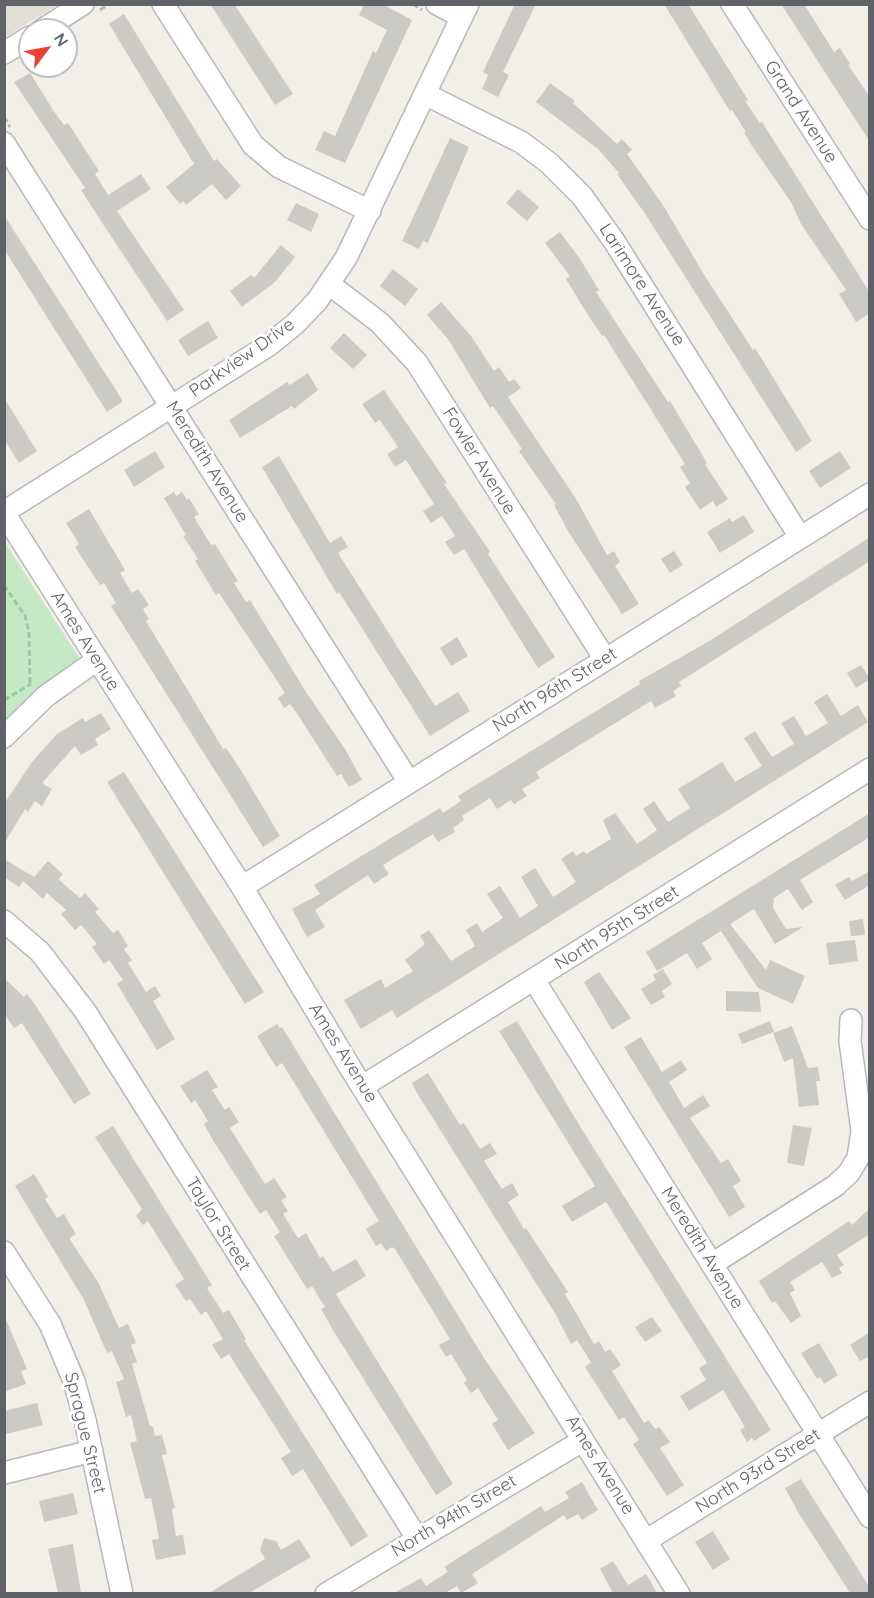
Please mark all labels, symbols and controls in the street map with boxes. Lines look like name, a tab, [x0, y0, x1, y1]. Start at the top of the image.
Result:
north arrow	[18, 18, 78, 78]
text: N	[50, 29, 73, 50]
street label: Grand Avenue	[760, 57, 842, 167]
street label: Larimore Avenue	[594, 220, 690, 350]
street label: Parkview Drive	[185, 314, 299, 402]
street label: Meredith Avenue	[161, 397, 253, 527]
street label: Fowler Avenue	[438, 404, 520, 518]
street label: Ames Avenue	[46, 587, 124, 695]
street label: North 96th Street	[489, 643, 621, 737]
street label: North 95th Street	[551, 881, 683, 975]
street label: Ames Avenue	[304, 999, 382, 1107]
street label: Taylor Street	[181, 1173, 255, 1275]
street label: Meredith Avenue	[656, 1183, 748, 1313]
street label: Sprague Street	[59, 1370, 111, 1496]
street label: Ames Avenue	[561, 1411, 639, 1519]
street label: North 93rd Street	[692, 1424, 824, 1518]
street label: North 94th Street	[388, 1470, 520, 1562]

